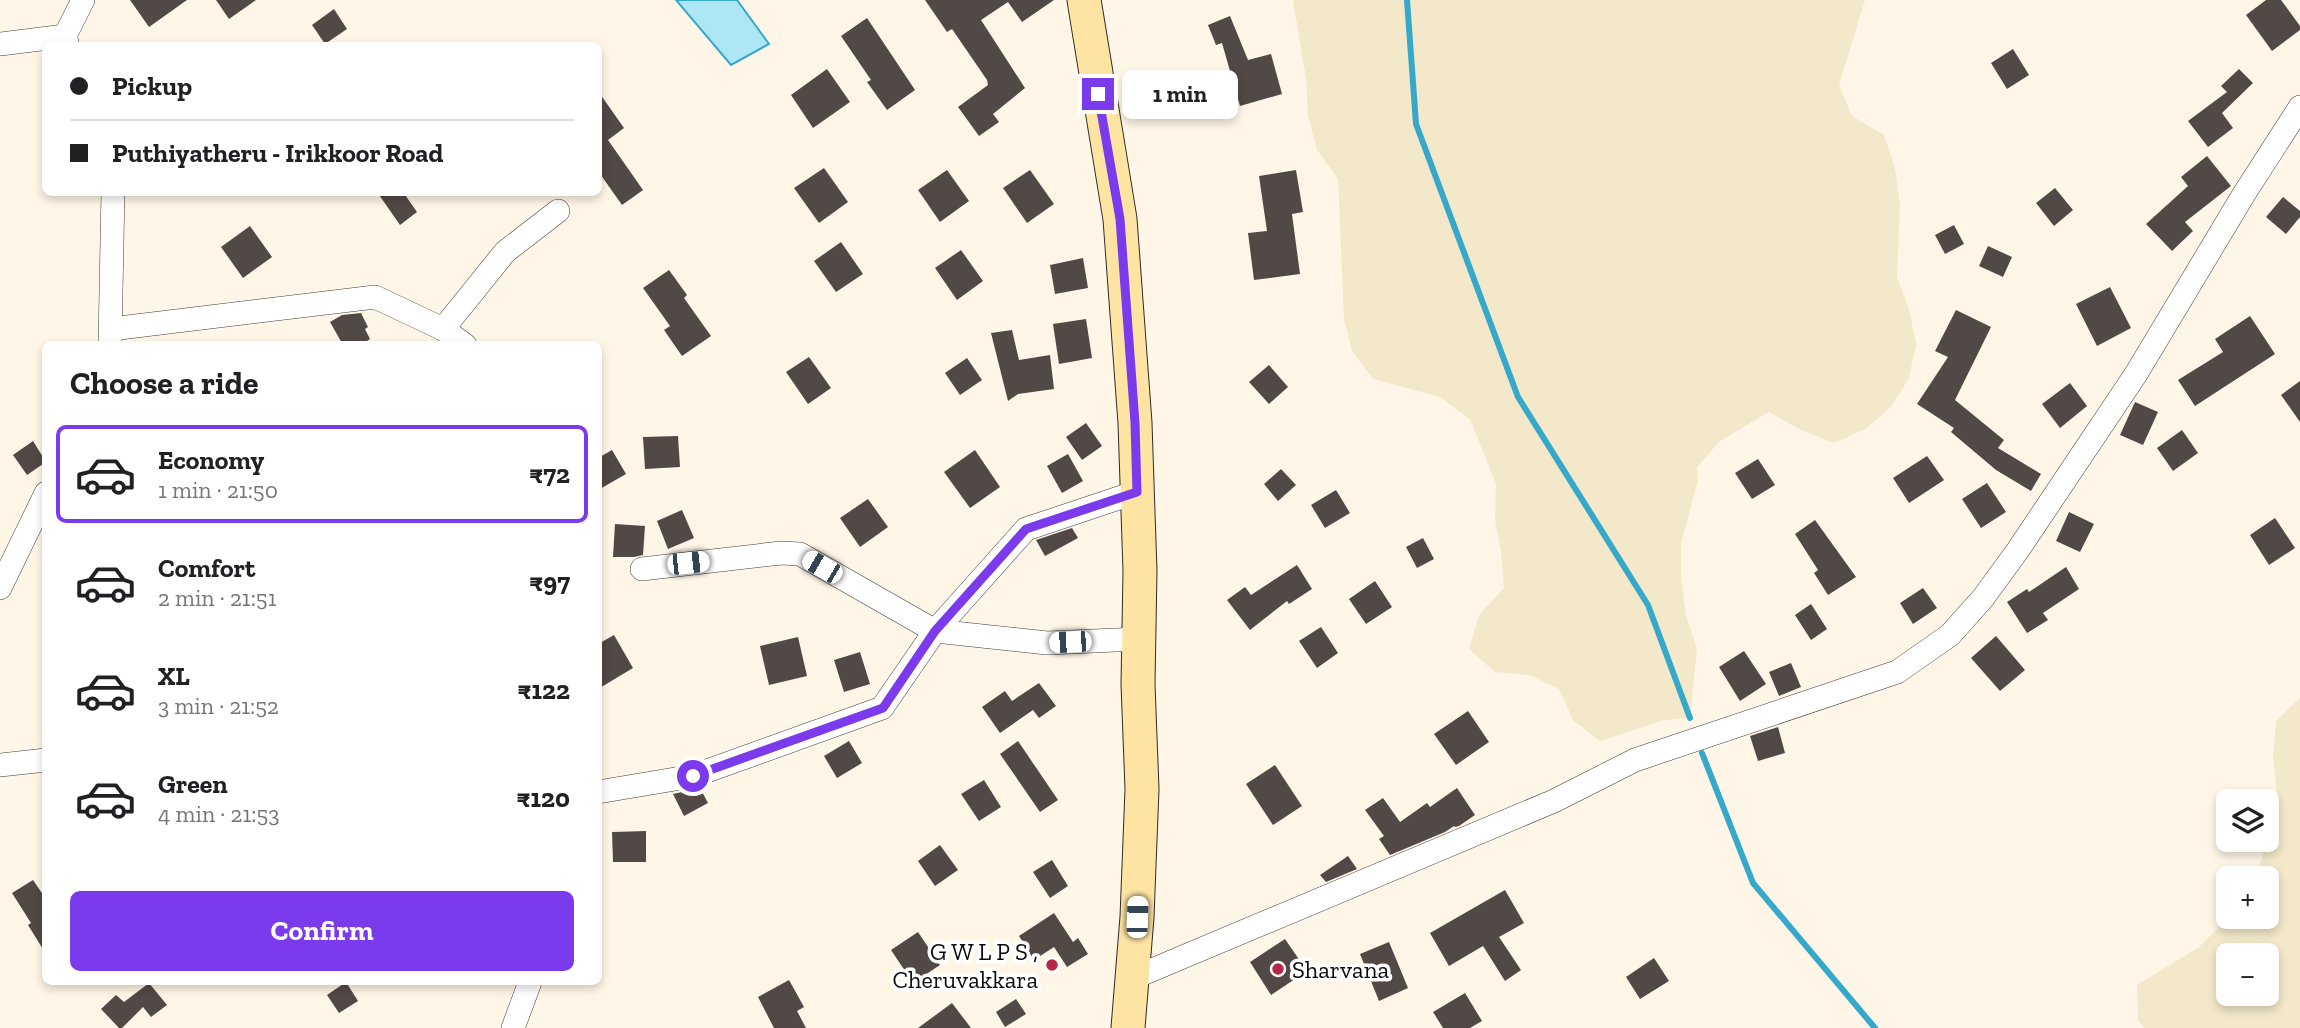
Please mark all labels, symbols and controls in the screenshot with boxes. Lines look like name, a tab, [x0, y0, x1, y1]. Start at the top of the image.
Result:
text: Pickup	[112, 70, 192, 102]
callout: 1 min	[1122, 70, 1238, 119]
route end	[1082, 78, 1114, 110]
text: 1 min	[1153, 80, 1207, 108]
text: Puthiyatheru - Irikkoor Road	[112, 137, 443, 169]
text: Choose a ride	[70, 364, 258, 402]
icon: car	[74, 443, 137, 506]
text: Economy	[158, 444, 264, 476]
text: ₹72	[529, 458, 570, 490]
text: 1 min · 21:50	[158, 476, 278, 504]
car	[799, 547, 846, 587]
car	[667, 550, 710, 576]
icon: car	[74, 551, 137, 614]
text: Comfort	[158, 552, 255, 584]
text: ₹97	[529, 566, 570, 598]
text: 2 min · 21:51	[158, 584, 277, 612]
car	[1049, 631, 1092, 653]
icon: car	[74, 659, 137, 722]
text: XL	[158, 660, 190, 692]
text: ₹122	[518, 674, 570, 706]
text: 3 min · 21:52	[158, 692, 279, 720]
route start	[677, 760, 709, 792]
icon: car	[74, 767, 137, 830]
text: Green	[158, 768, 228, 800]
text: ₹120	[517, 782, 570, 814]
map controls	[2216, 789, 2279, 1006]
button: layers	[2216, 789, 2279, 852]
text: 4 min · 21:53	[158, 800, 279, 828]
button: +	[2216, 866, 2279, 929]
button: Confirm	[70, 891, 574, 971]
car	[1126, 896, 1149, 938]
place label: G W L P S , Cheruvakkara	[893, 937, 1038, 994]
button: −	[2216, 943, 2279, 1006]
place label: Sharvana	[1292, 955, 1389, 984]
marker: G W L P S , Cheruvakkara	[1044, 957, 1060, 973]
marker: Sharvana	[1270, 961, 1286, 977]

